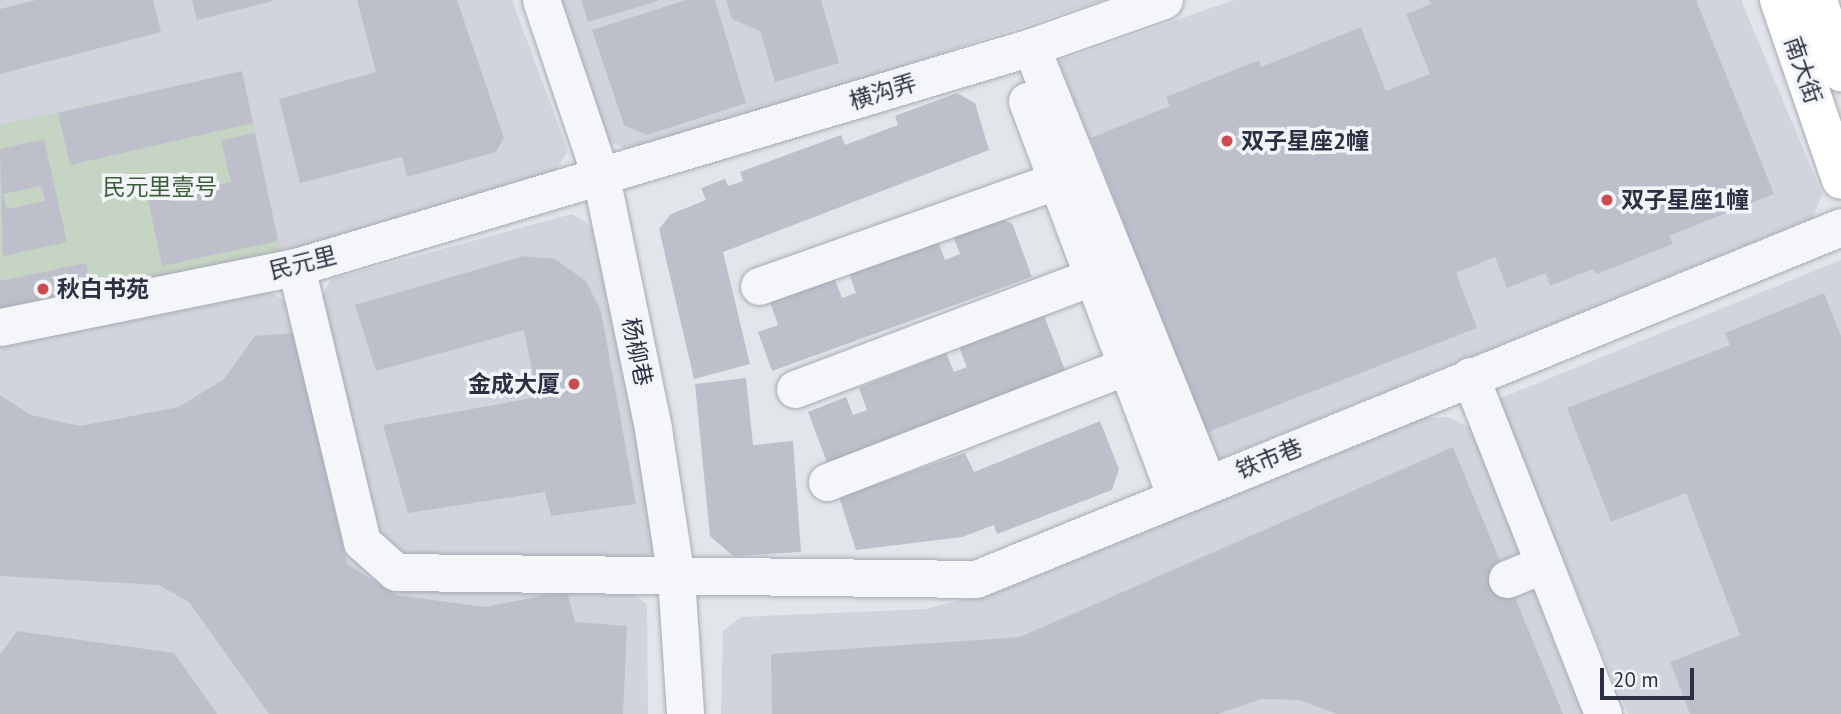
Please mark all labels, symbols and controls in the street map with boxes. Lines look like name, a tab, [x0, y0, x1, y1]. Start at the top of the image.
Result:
street label: 南大街	[1779, 33, 1827, 107]
street label: 横沟弄	[846, 69, 920, 115]
place label: 双子星座2幢	[1241, 127, 1369, 155]
marker: 双子星座2幢	[1219, 133, 1235, 149]
park label: 民元里壹号	[103, 173, 217, 201]
place label: 双子星座1幢	[1621, 186, 1749, 214]
marker: 双子星座1幢	[1599, 192, 1615, 208]
street label: 民元里	[266, 241, 340, 285]
place label: 秋白书苑	[57, 275, 149, 303]
marker: 秋白书苑	[35, 281, 51, 297]
street label: 杨柳巷	[616, 315, 658, 389]
place label: 金成大厦	[468, 370, 560, 398]
marker: 金成大厦	[566, 376, 582, 392]
street label: 铁市巷	[1232, 433, 1306, 485]
scale bar	[1603, 654, 1698, 698]
text: 20 m	[1613, 666, 1659, 693]

